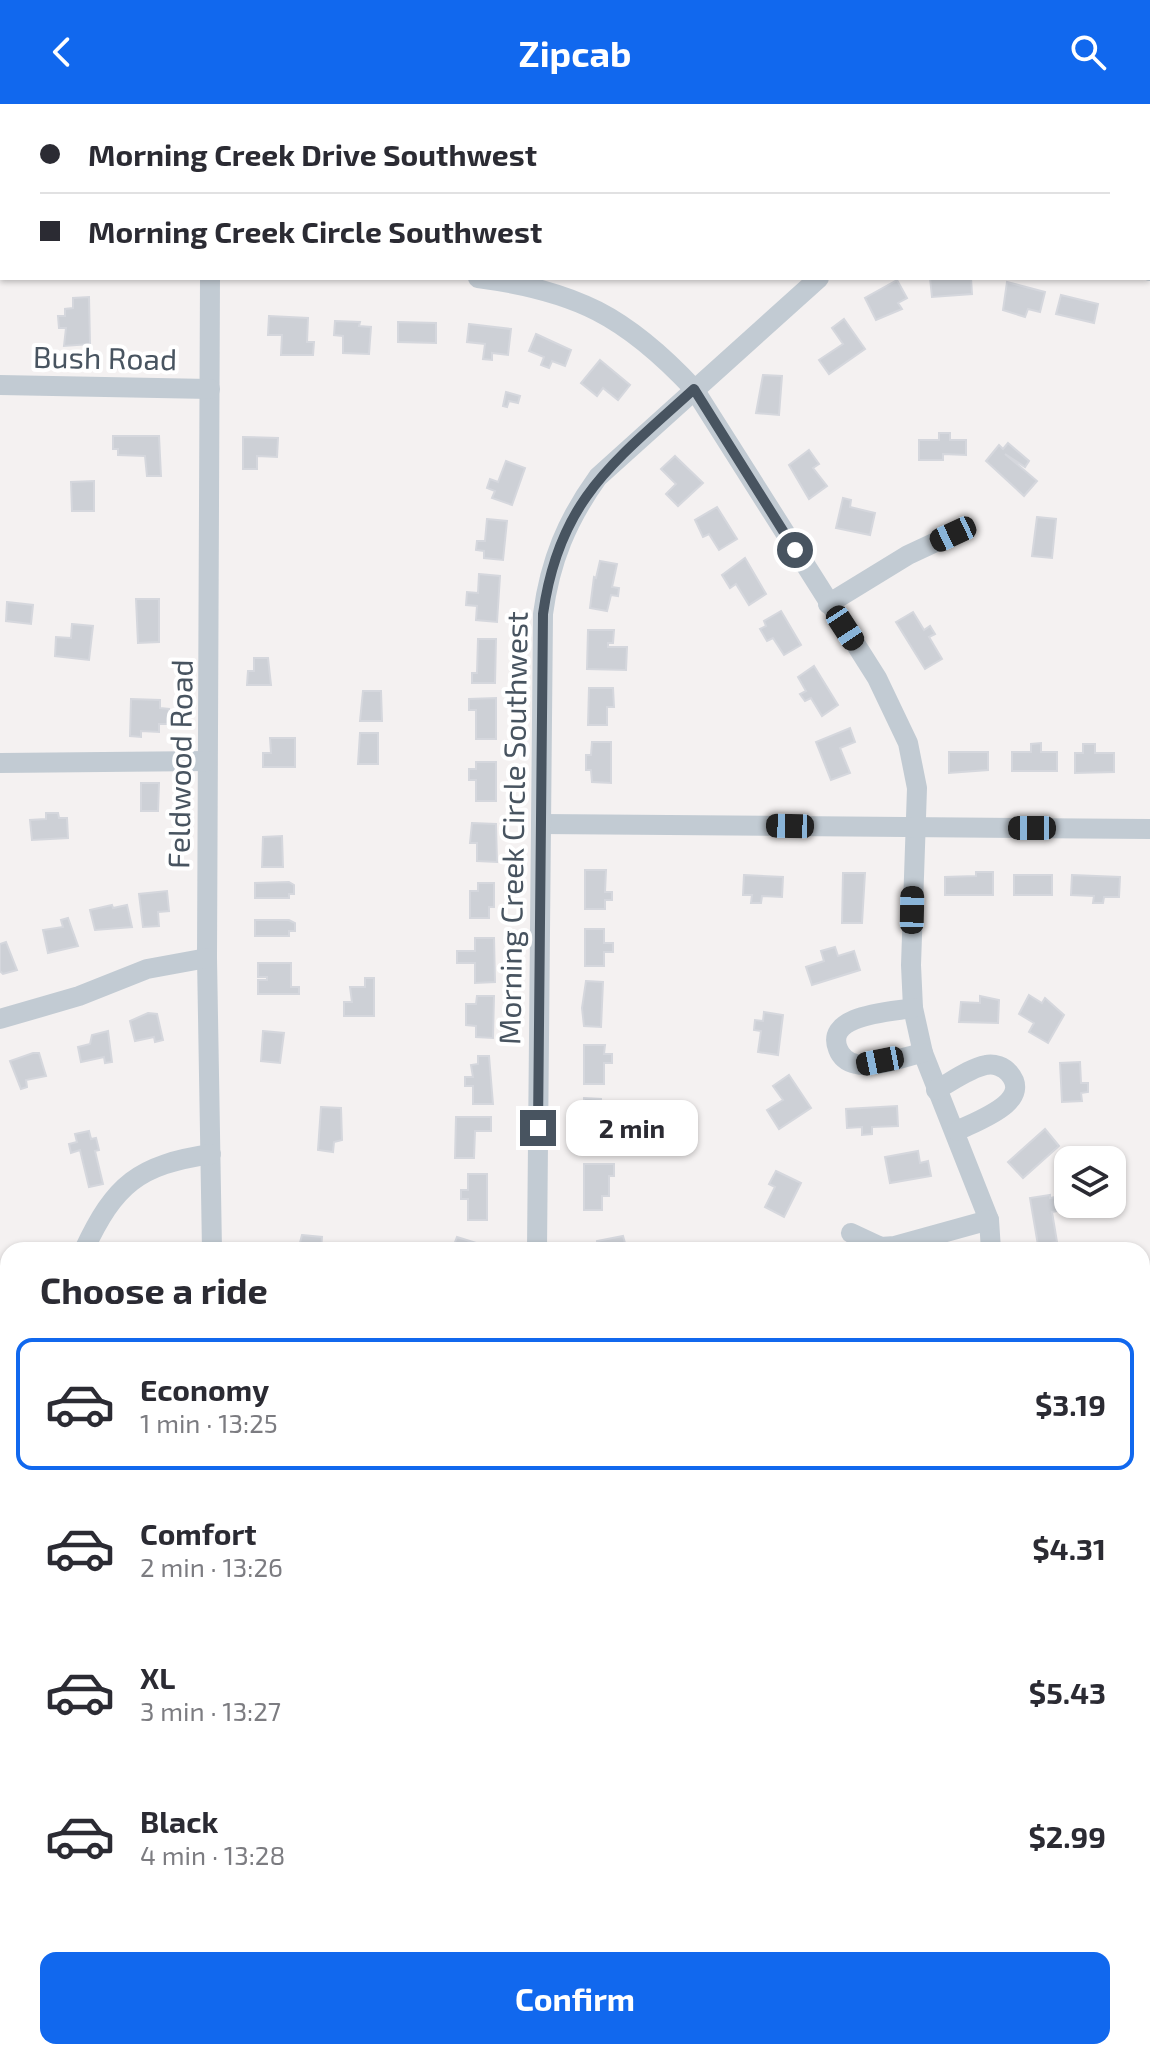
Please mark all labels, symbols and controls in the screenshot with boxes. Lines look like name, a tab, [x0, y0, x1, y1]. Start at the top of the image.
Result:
icon: back	[40, 30, 84, 74]
icon: search	[1066, 30, 1110, 74]
text: Zipcab	[519, 31, 631, 74]
text: Morning Creek Drive Southwest	[88, 136, 537, 172]
text: Morning Creek Circle Southwest	[88, 213, 542, 249]
street label: Bush Road	[33, 338, 177, 376]
car	[926, 513, 980, 555]
route start	[777, 532, 813, 568]
car	[822, 601, 868, 655]
street label: Morning Creek Circle Southwest	[490, 611, 534, 1045]
street label: Feldwood Road	[159, 659, 199, 869]
car	[766, 814, 814, 838]
car	[1008, 816, 1056, 840]
car	[900, 886, 924, 934]
car	[854, 1045, 906, 1077]
callout: 2 min	[566, 1100, 698, 1156]
route end	[520, 1110, 556, 1146]
text: 2 min	[599, 1112, 665, 1143]
map controls	[1054, 1146, 1126, 1218]
button: layers	[1054, 1146, 1126, 1218]
text: Choose a ride	[40, 1268, 268, 1311]
icon: car	[44, 1368, 116, 1440]
text: Economy	[140, 1371, 269, 1407]
text: $3.19	[1035, 1386, 1106, 1422]
text: 1 min · 13:25	[140, 1407, 278, 1438]
icon: car	[44, 1512, 116, 1584]
text: Comfort	[140, 1515, 257, 1551]
text: $4.31	[1032, 1530, 1106, 1566]
text: 2 min · 13:26	[140, 1551, 283, 1582]
icon: car	[44, 1656, 116, 1728]
text: XL	[140, 1659, 175, 1695]
text: $5.43	[1029, 1674, 1106, 1710]
text: 3 min · 13:27	[140, 1695, 281, 1726]
icon: car	[44, 1800, 116, 1872]
text: Black	[140, 1803, 218, 1839]
text: $2.99	[1028, 1818, 1106, 1854]
text: 4 min · 13:28	[140, 1839, 285, 1870]
button: Confirm	[40, 1952, 1110, 2044]

